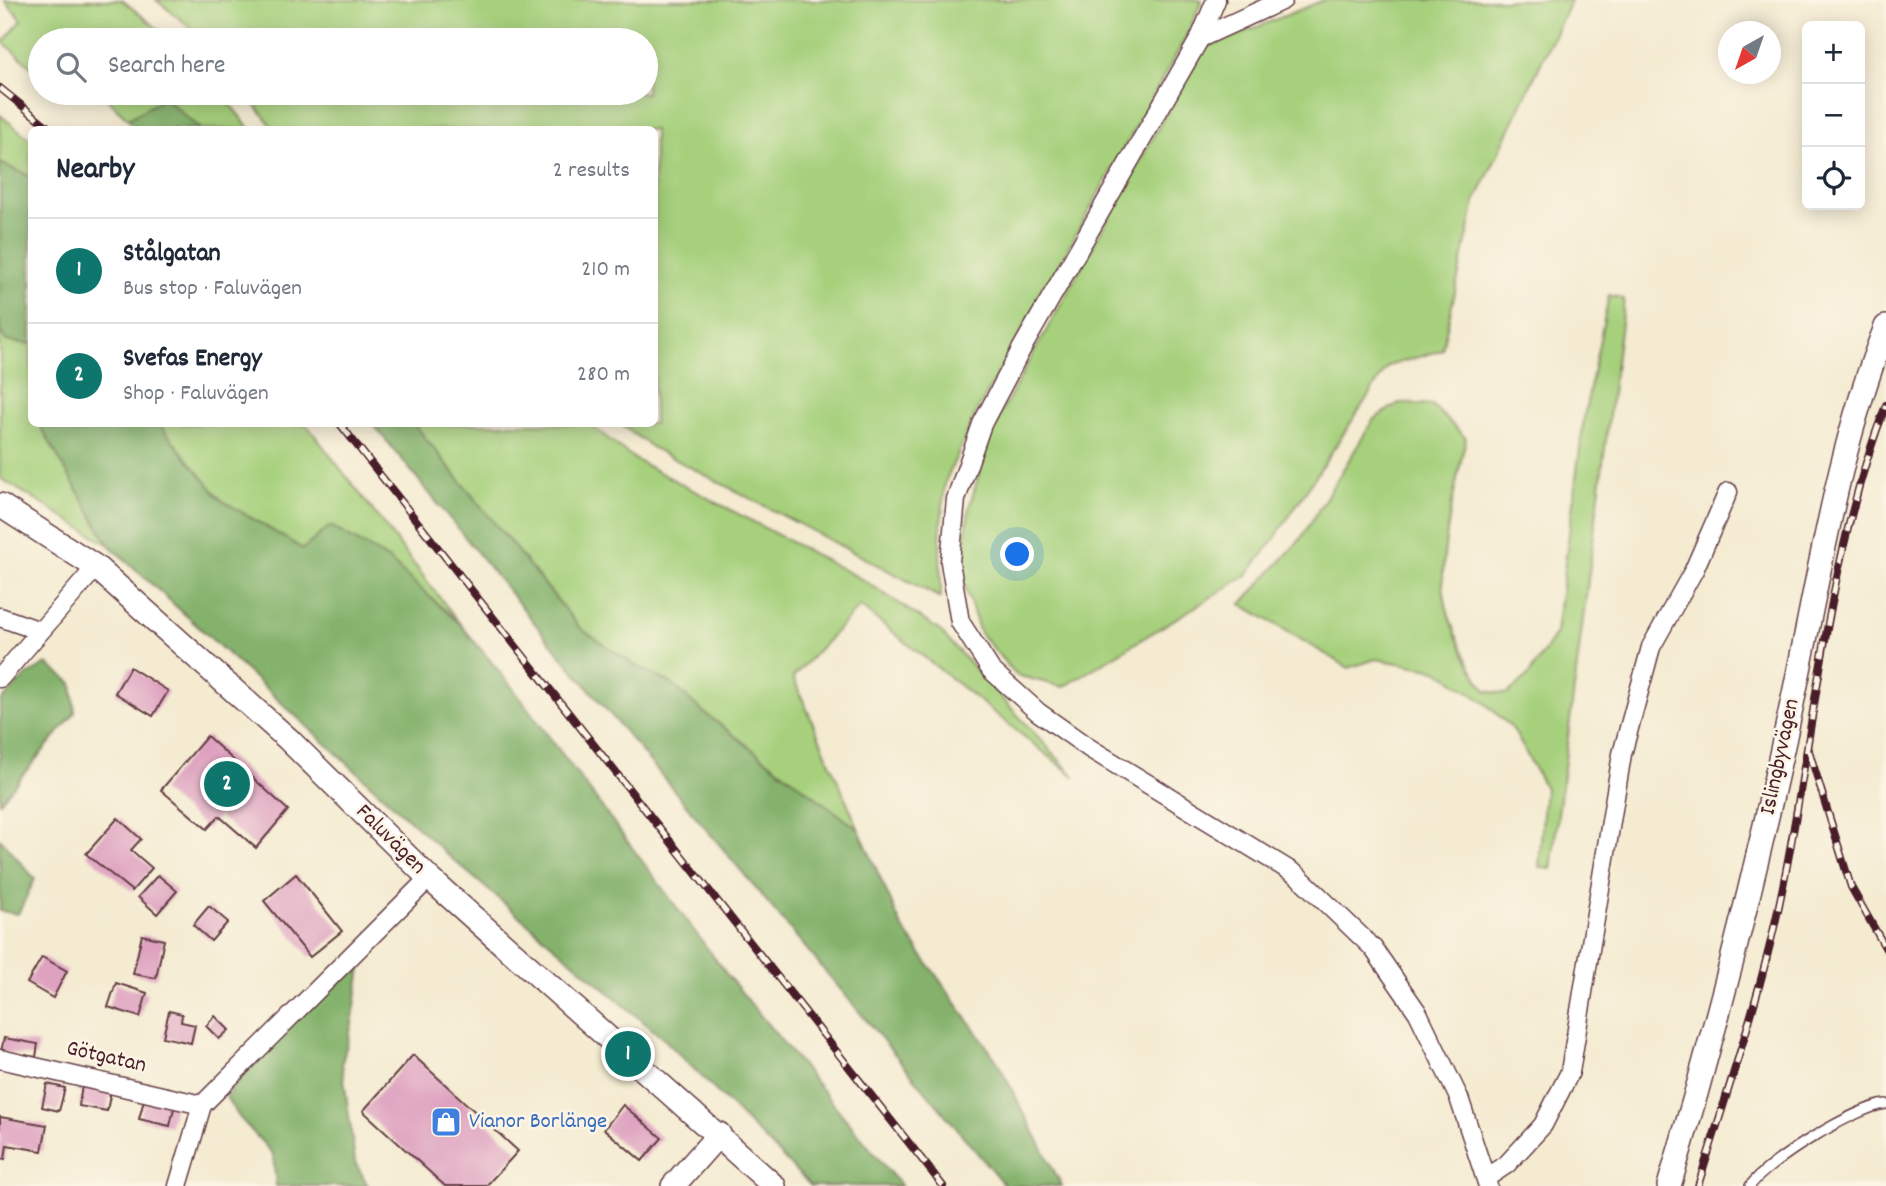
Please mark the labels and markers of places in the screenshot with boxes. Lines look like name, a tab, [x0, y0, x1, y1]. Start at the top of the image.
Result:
pin: 2	[204, 758, 250, 810]
pin: 1	[605, 1028, 651, 1080]
shop icon: Vianor Borlänge	[429, 1105, 463, 1139]
place label: Vianor Borlänge	[469, 1106, 607, 1139]

